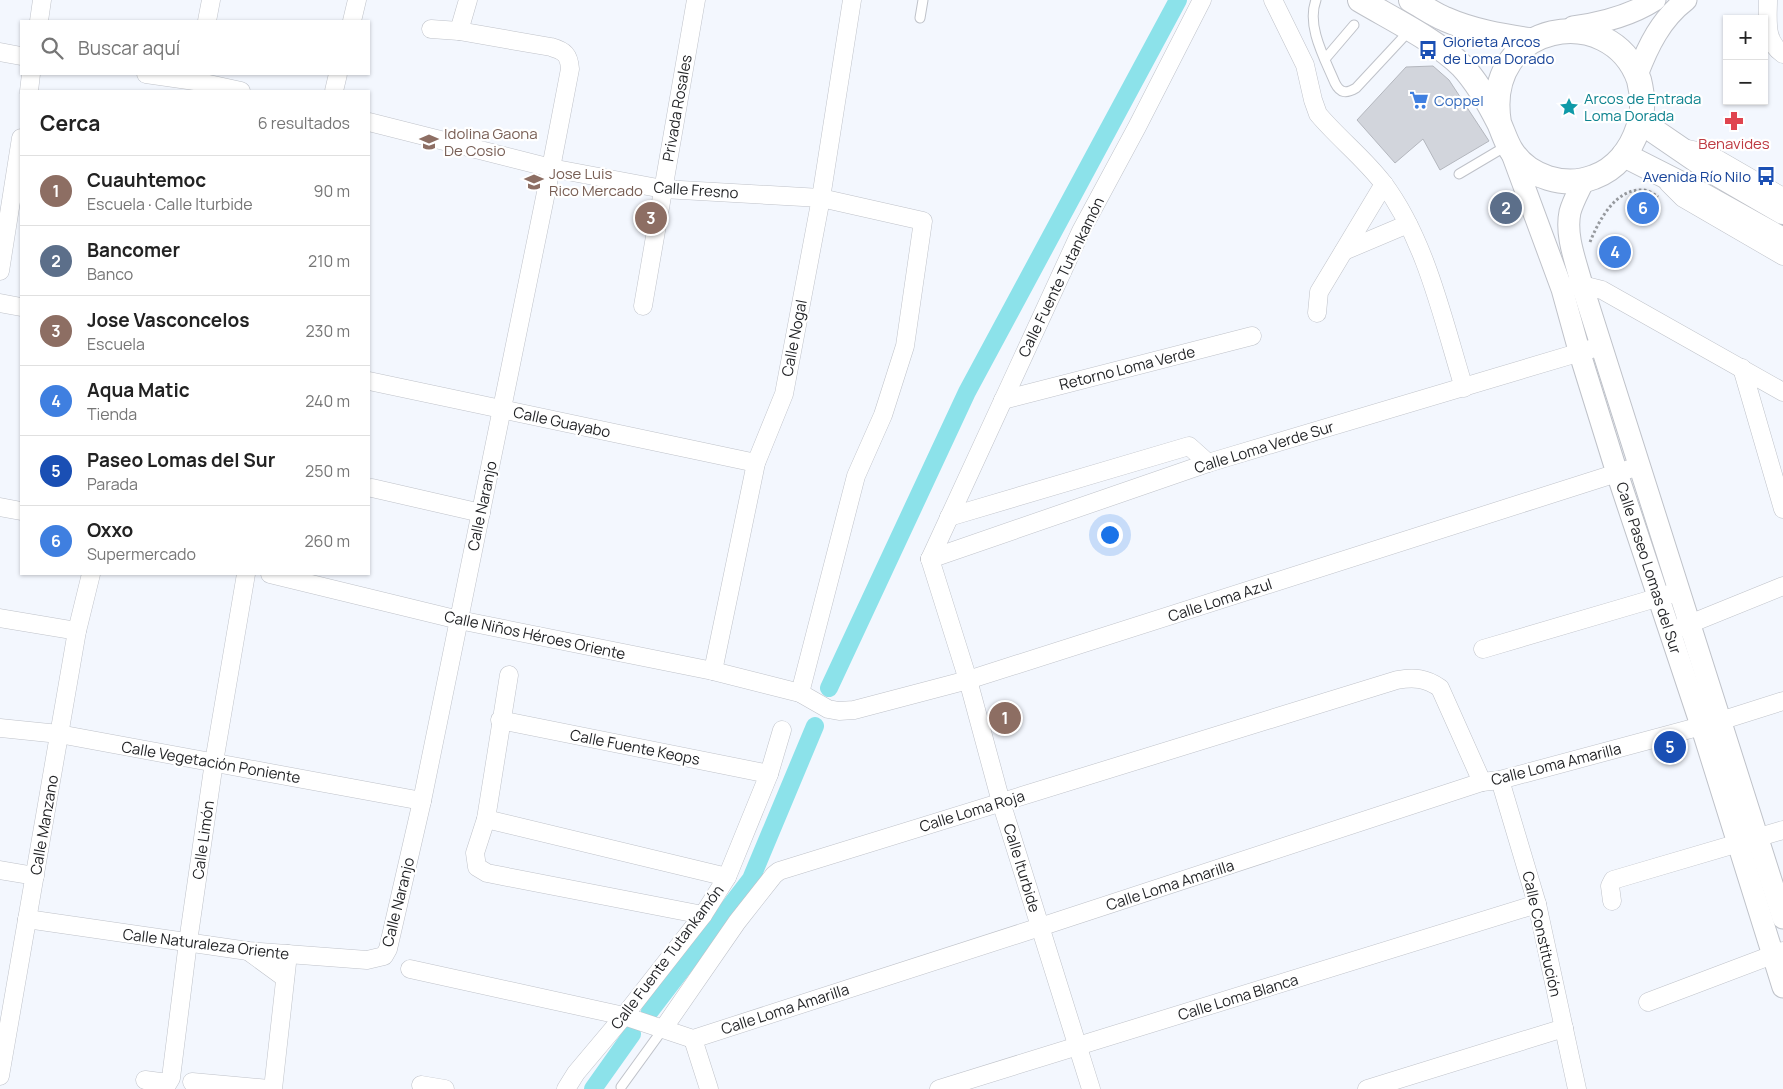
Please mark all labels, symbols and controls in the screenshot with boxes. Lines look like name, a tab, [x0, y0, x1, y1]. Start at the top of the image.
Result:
map controls	[1723, 15, 1768, 105]
button: +	[1723, 15, 1768, 60]
search box	[20, 20, 370, 75]
place label: Glorieta Arcos de Loma Dorado	[1443, 31, 1555, 69]
icon: search	[38, 34, 66, 62]
text: Buscar aquí	[78, 35, 180, 61]
bus stop icon: Glorieta Arcos de Loma Dorado	[1417, 39, 1439, 61]
street label: Privada Rosales	[657, 53, 697, 163]
button: −	[1723, 60, 1768, 105]
place label: Arcos de Entrada Loma Dorada	[1584, 88, 1701, 126]
supermarket icon: Coppel	[1408, 89, 1430, 111]
place label: Coppel	[1434, 90, 1484, 111]
place icon: Arcos de Entrada Loma Dorada	[1558, 96, 1580, 118]
text: Cerca	[40, 109, 100, 137]
pharmacy icon: Benavides	[1723, 110, 1745, 132]
text: 6 resultados	[258, 112, 350, 134]
place label: Idolina Gaona De Cosio	[444, 123, 538, 161]
school or university icon: Idolina Gaona De Cosio	[418, 131, 440, 153]
place label: Benavides	[1698, 133, 1770, 154]
place label: Jose Luis Rico Mercado	[549, 163, 643, 201]
bus stop icon: Avenida Río Nilo	[1755, 165, 1777, 187]
place label: Avenida Río Nilo	[1643, 166, 1751, 187]
text: Cuauhtemoc	[87, 167, 206, 193]
school or university icon: Jose Luis Rico Mercado	[523, 171, 545, 193]
street label: Calle Fresno	[653, 177, 739, 203]
text: 1	[52, 180, 60, 202]
text: 90 m	[314, 180, 350, 202]
pin: 2	[1490, 189, 1522, 227]
pin: 6	[1627, 189, 1659, 227]
text: Escuela · Calle Iturbide	[87, 193, 253, 215]
street label: Calle Fuente Tutankamón	[1013, 193, 1109, 361]
pin: 3	[635, 199, 667, 237]
pin: 4	[1599, 233, 1631, 271]
text: Bancomer	[87, 237, 180, 263]
text: 2	[51, 250, 61, 272]
text: 210 m	[308, 250, 350, 272]
text: Banco	[87, 263, 133, 285]
street label: Calle Nogal	[776, 298, 812, 378]
text: Jose Vasconcelos	[87, 307, 249, 333]
text: 3	[51, 320, 61, 342]
text: 230 m	[306, 320, 350, 342]
text: Escuela	[87, 333, 145, 355]
street label: Retorno Loma Verde	[1057, 341, 1197, 395]
text: Aqua Matic	[87, 377, 190, 403]
text: 4	[51, 390, 61, 412]
text: 240 m	[305, 390, 350, 412]
street label: Calle Guayabo	[511, 401, 613, 443]
text: Tienda	[87, 403, 137, 425]
street label: Calle Loma Verde Sur	[1192, 416, 1337, 478]
text: Paseo Lomas del Sur	[87, 447, 275, 473]
street label: Calle Naranjo	[462, 459, 502, 553]
text: 5	[51, 460, 61, 482]
text: 250 m	[305, 460, 350, 482]
text: Parada	[87, 473, 138, 495]
street label: Calle Paseo Lomas del Sur	[1611, 479, 1687, 657]
text: Oxxo	[87, 517, 133, 543]
your location	[1097, 522, 1123, 548]
text: 6	[51, 530, 61, 552]
text: 260 m	[304, 530, 350, 552]
text: Supermercado	[87, 543, 196, 565]
street label: Calle Loma Azul	[1165, 573, 1275, 627]
street label: Calle Niños Héroes Oriente	[442, 606, 628, 665]
pin: 1	[989, 699, 1021, 737]
street label: Calle Fuente Keops	[568, 724, 702, 770]
pin: 5	[1654, 728, 1686, 766]
street label: Calle Vegetación Poniente	[120, 736, 302, 788]
street label: Calle Loma Amarilla	[1489, 738, 1623, 790]
street label: Calle Manzano	[25, 773, 63, 877]
street label: Calle Loma Roja	[917, 785, 1027, 837]
street label: Calle Limón	[187, 799, 219, 881]
street label: Calle Iturbide	[999, 821, 1046, 915]
street label: Calle Loma Amarilla	[1103, 854, 1237, 916]
street label: Calle Naranjo	[377, 855, 419, 949]
street label: Calle Constitución	[1517, 869, 1567, 999]
street label: Calle Fuente Tutankamón	[606, 880, 728, 1034]
street label: Calle Naturaleza Oriente	[122, 923, 291, 965]
street label: Calle Loma Blanca	[1175, 969, 1301, 1025]
street label: Calle Loma Amarilla	[718, 978, 852, 1040]

